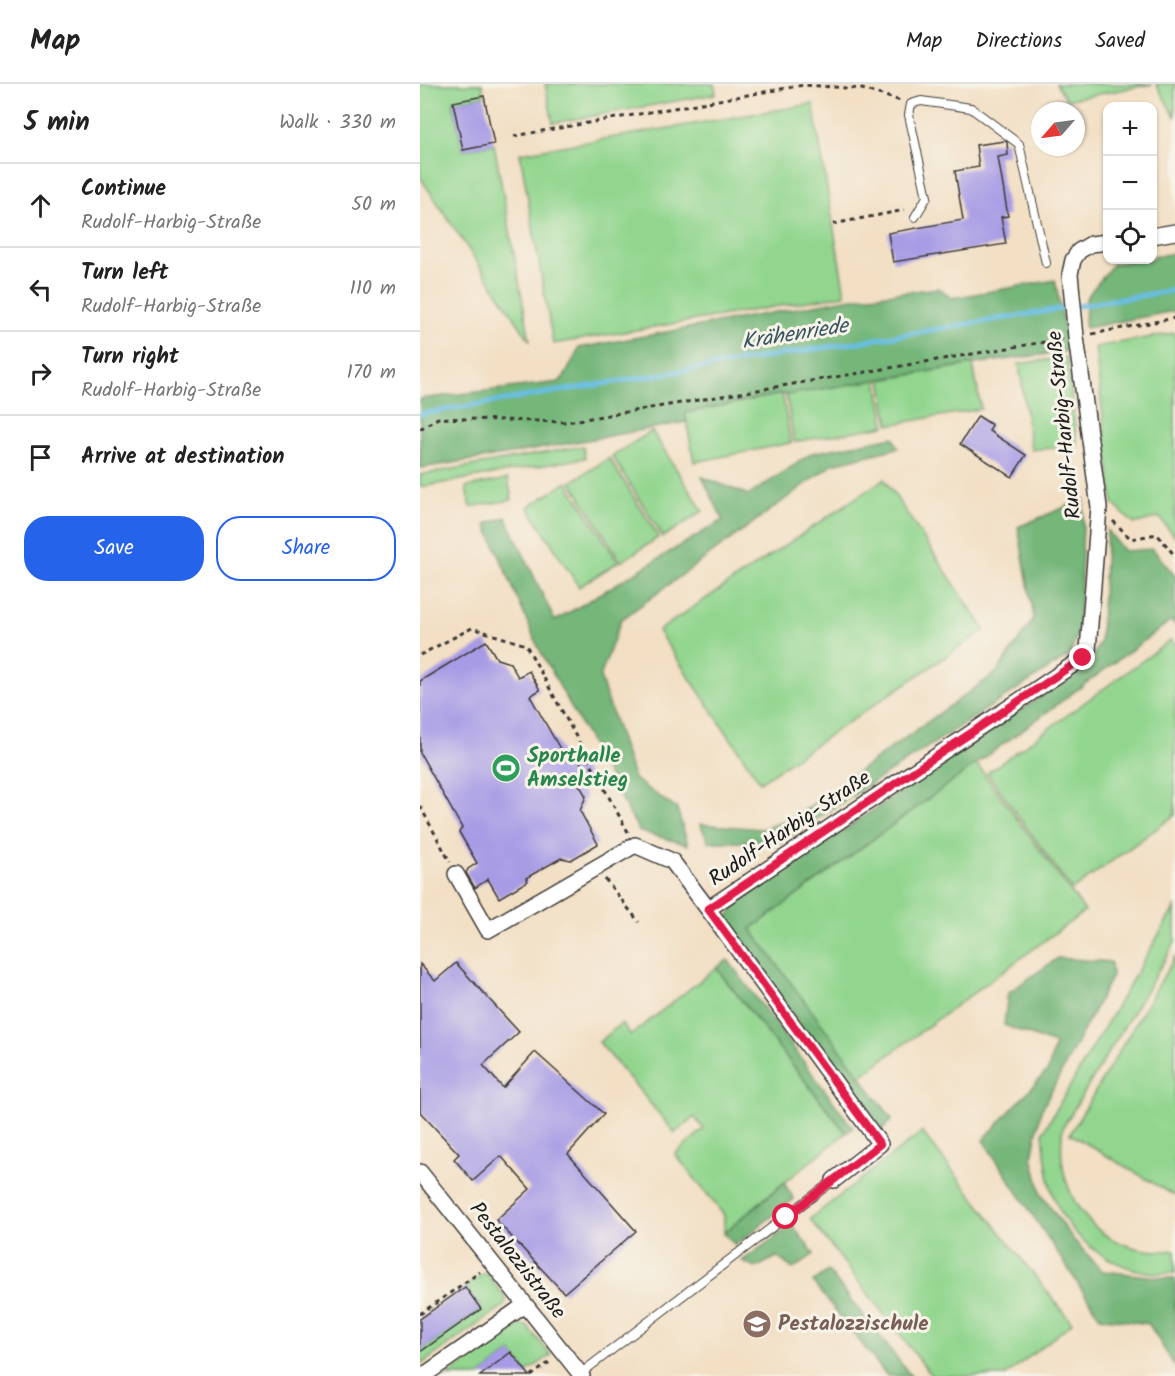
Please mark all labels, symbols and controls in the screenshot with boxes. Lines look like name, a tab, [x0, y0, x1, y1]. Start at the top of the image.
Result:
text: Map	[30, 19, 81, 64]
text: Map	[906, 25, 942, 58]
text: Directions	[975, 25, 1062, 58]
text: Saved	[1095, 25, 1145, 58]
text: 5 min	[24, 102, 90, 144]
north arrow	[1031, 102, 1085, 156]
map controls	[1103, 102, 1157, 264]
button: +	[1103, 102, 1157, 156]
text: Walk · 330 m	[279, 107, 396, 139]
button: −	[1103, 156, 1157, 210]
text: Continue	[81, 172, 166, 207]
icon: ahead	[24, 189, 57, 222]
text: 50 m	[351, 189, 396, 221]
text: Rudolf-Harbig-Straße	[81, 207, 261, 239]
button: locate	[1103, 210, 1157, 264]
text: Turn left	[81, 256, 168, 291]
icon: left	[24, 273, 57, 306]
text: 110 m	[350, 273, 396, 305]
text: Rudolf-Harbig-Straße	[81, 291, 261, 323]
water label: Krähenriede	[739, 309, 853, 361]
street label: Rudolf-Harbig-Straße	[1039, 329, 1091, 521]
text: Turn right	[81, 340, 179, 375]
icon: right	[24, 357, 57, 390]
text: 170 m	[347, 357, 396, 389]
text: Rudolf-Harbig-Straße	[81, 375, 261, 407]
text: Arrive at destination	[81, 440, 284, 475]
icon: arrive	[24, 441, 57, 474]
button: Save	[24, 516, 204, 581]
button: Share	[216, 516, 396, 581]
route end	[1069, 644, 1095, 670]
place label: Sporthalle Amselstieg	[527, 740, 628, 797]
sports icon: Sporthalle Amselstieg	[490, 752, 522, 784]
street label: Rudolf-Harbig-Straße	[702, 762, 878, 896]
street label: Pestalozzistraße	[460, 1195, 574, 1327]
route start	[772, 1203, 798, 1229]
school or university icon: Pestalozzischule	[741, 1308, 773, 1340]
place label: Pestalozzischule	[778, 1308, 929, 1341]

